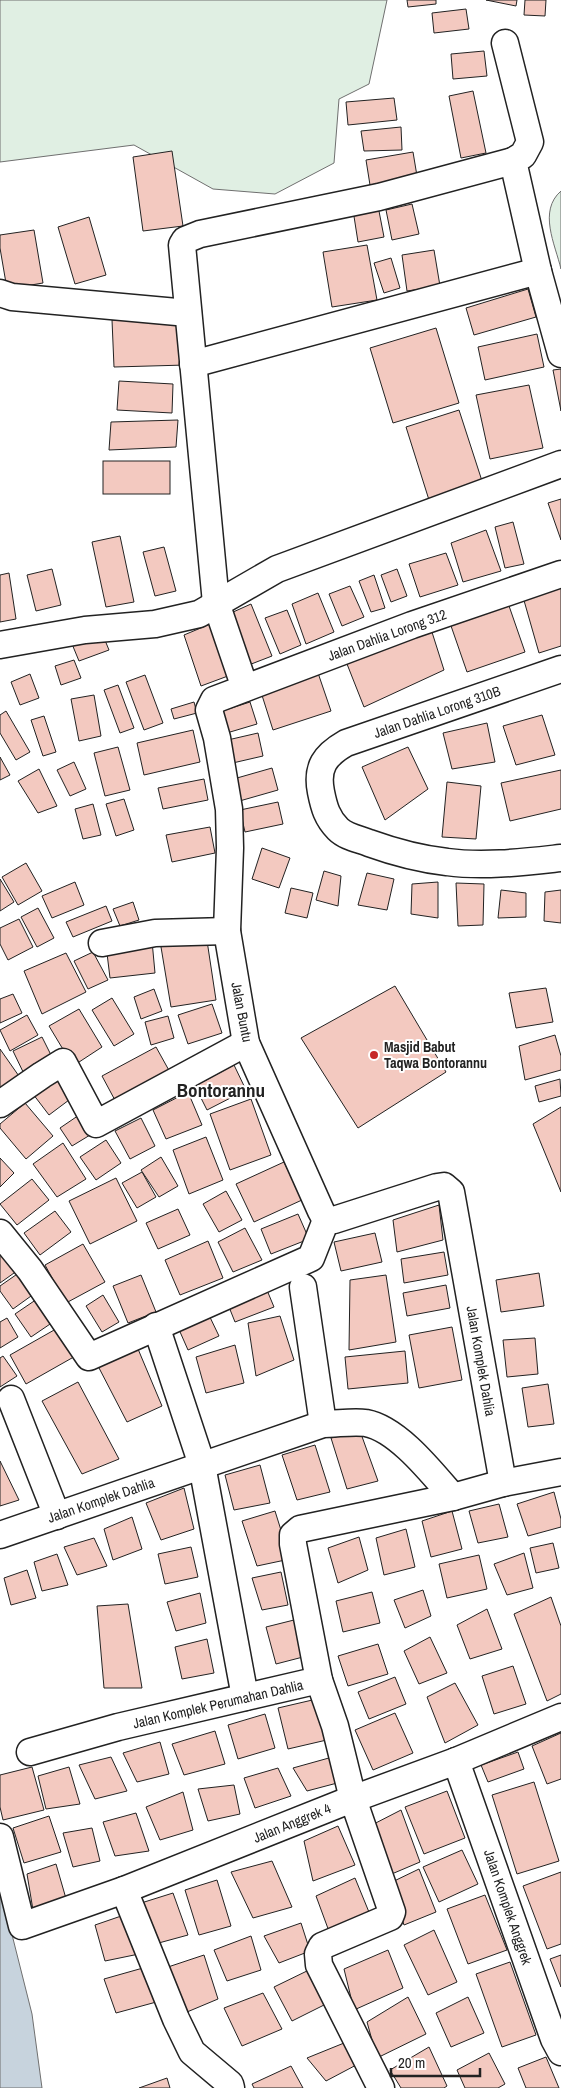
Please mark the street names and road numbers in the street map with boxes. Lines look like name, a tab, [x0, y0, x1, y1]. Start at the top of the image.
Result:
street label: Jalan Dahlia Lorong 312	[325, 605, 449, 665]
street label: Jalan Dahlia Lorong 310B	[371, 682, 503, 742]
street label: Jalan Buntu	[227, 981, 257, 1043]
street label: Jalan Komplek Dahlia	[462, 1304, 500, 1418]
street label: Jalan Komplek Dahlia	[45, 1473, 157, 1527]
street label: Jalan Komplek Perumahan Dahlia	[131, 1675, 305, 1732]
street label: Jalan Anggrek 4	[250, 1799, 334, 1847]
street label: Jalan Komplek Anggrek	[480, 1847, 536, 1967]

